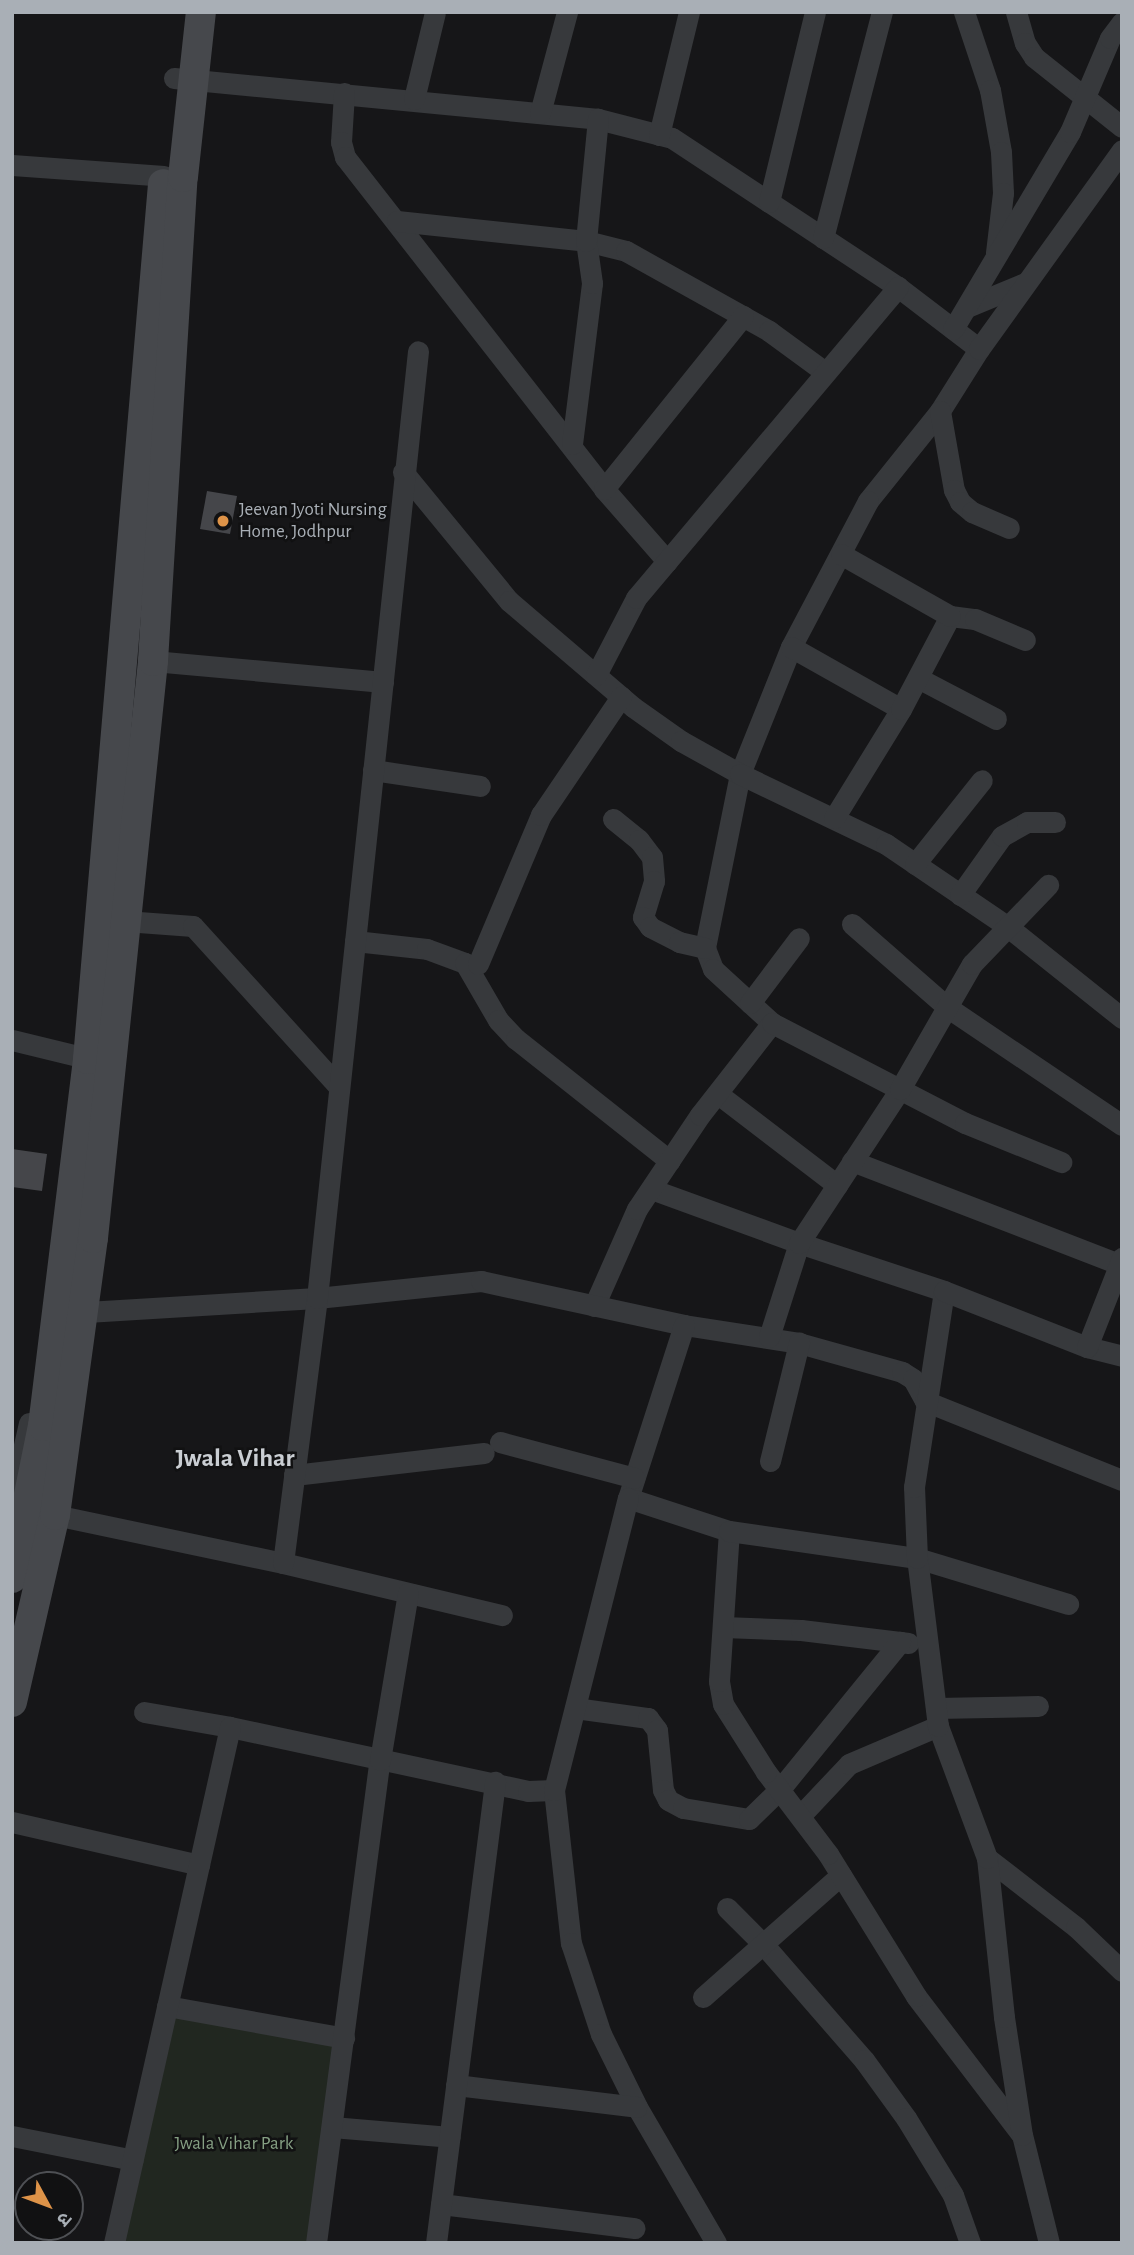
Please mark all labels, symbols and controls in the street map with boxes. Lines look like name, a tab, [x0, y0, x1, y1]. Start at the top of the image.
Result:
place label: Jeevan Jyoti Nursing Home, Jodhpur	[239, 499, 387, 543]
marker: Jeevan Jyoti Nursing Home, Jodhpur	[213, 511, 233, 531]
district label: Jwala Vihar	[176, 1443, 294, 1475]
park label: Jwala Vihar Park	[174, 2133, 294, 2155]
north arrow	[14, 2171, 84, 2241]
text: उ	[53, 2208, 75, 2229]

